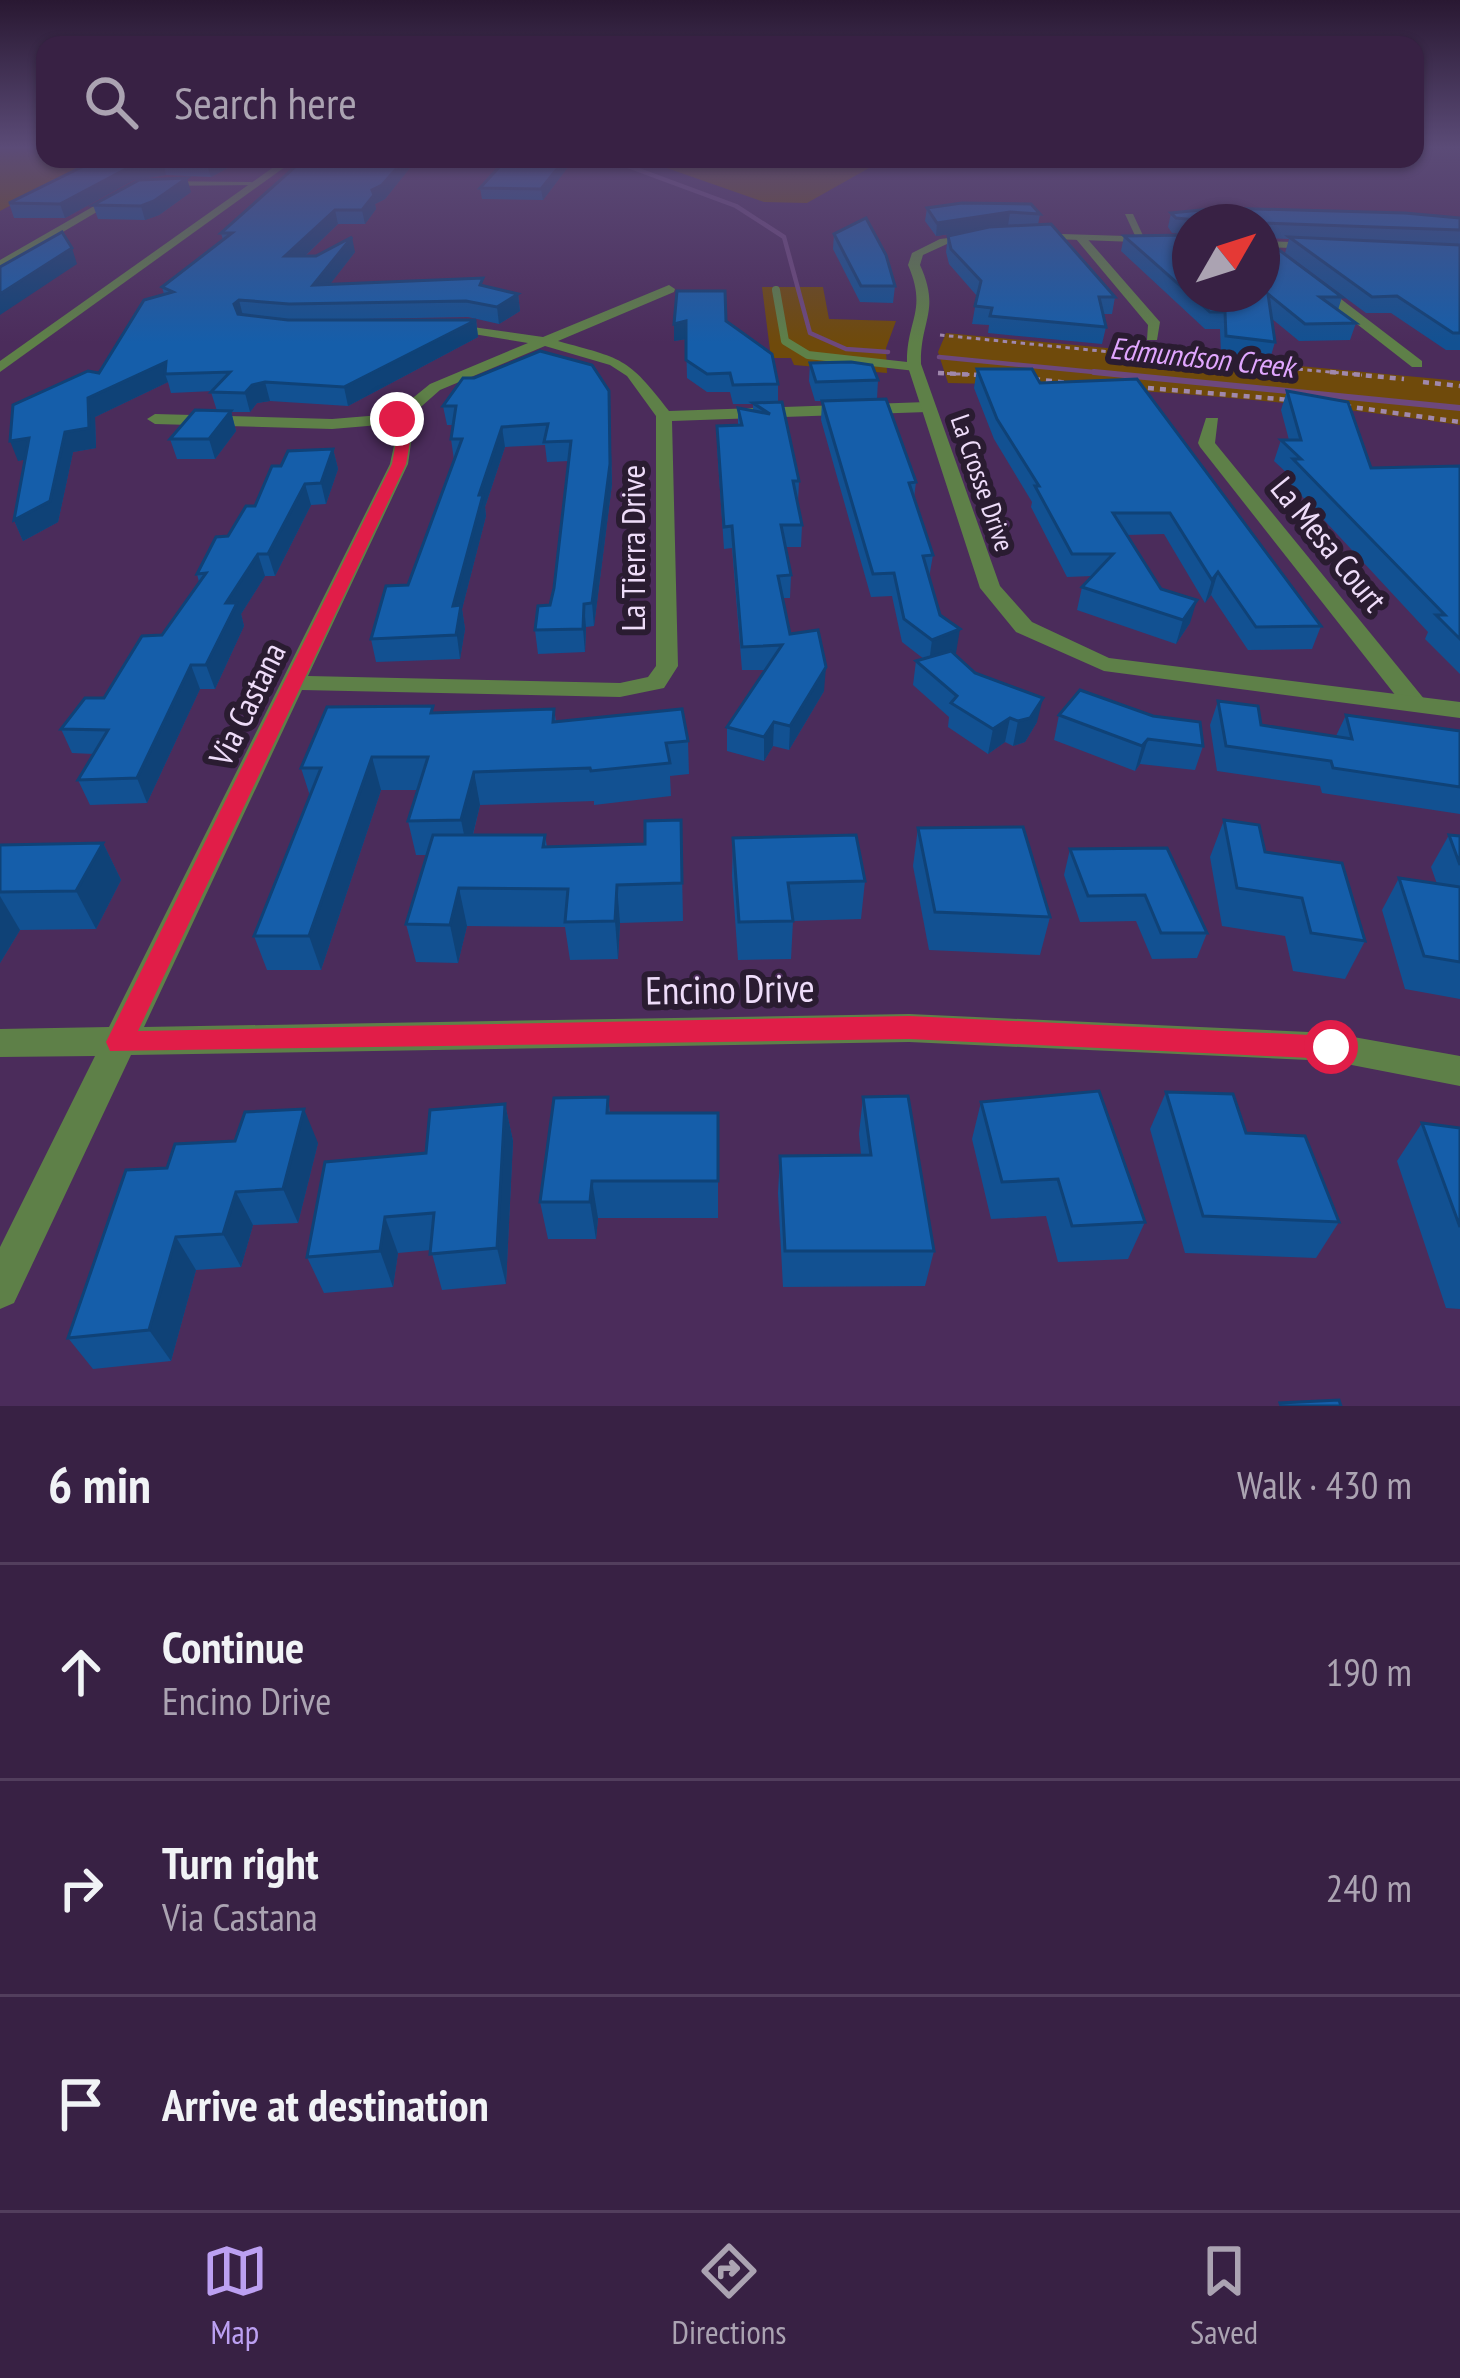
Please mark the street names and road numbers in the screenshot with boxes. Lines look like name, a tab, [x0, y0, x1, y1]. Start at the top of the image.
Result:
street label: La Crosse Drive	[944, 410, 1022, 556]
street label: La Tierra Drive	[611, 465, 654, 631]
street label: La Mesa Court	[1262, 468, 1397, 620]
street label: Via Castana	[198, 635, 295, 773]
street label: Encino Drive	[645, 962, 815, 1015]

